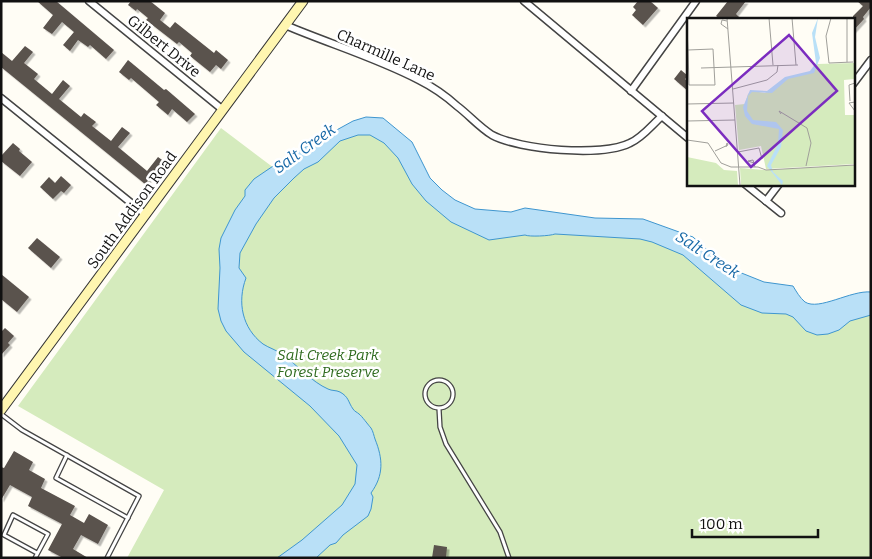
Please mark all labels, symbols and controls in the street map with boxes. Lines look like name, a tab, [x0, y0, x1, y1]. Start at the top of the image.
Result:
street label: Gilbert Drive	[124, 11, 204, 81]
inset map	[687, 18, 854, 185]
street label: Charmille Lane	[334, 25, 438, 85]
water label: Salt Creek	[270, 119, 339, 177]
street label: South Addison Road	[83, 148, 181, 272]
water label: Salt Creek	[672, 227, 743, 282]
park label: Salt Creek Park Forest Preserve	[277, 346, 380, 381]
scale bar	[692, 506, 818, 538]
text: 100 m	[700, 515, 743, 533]

